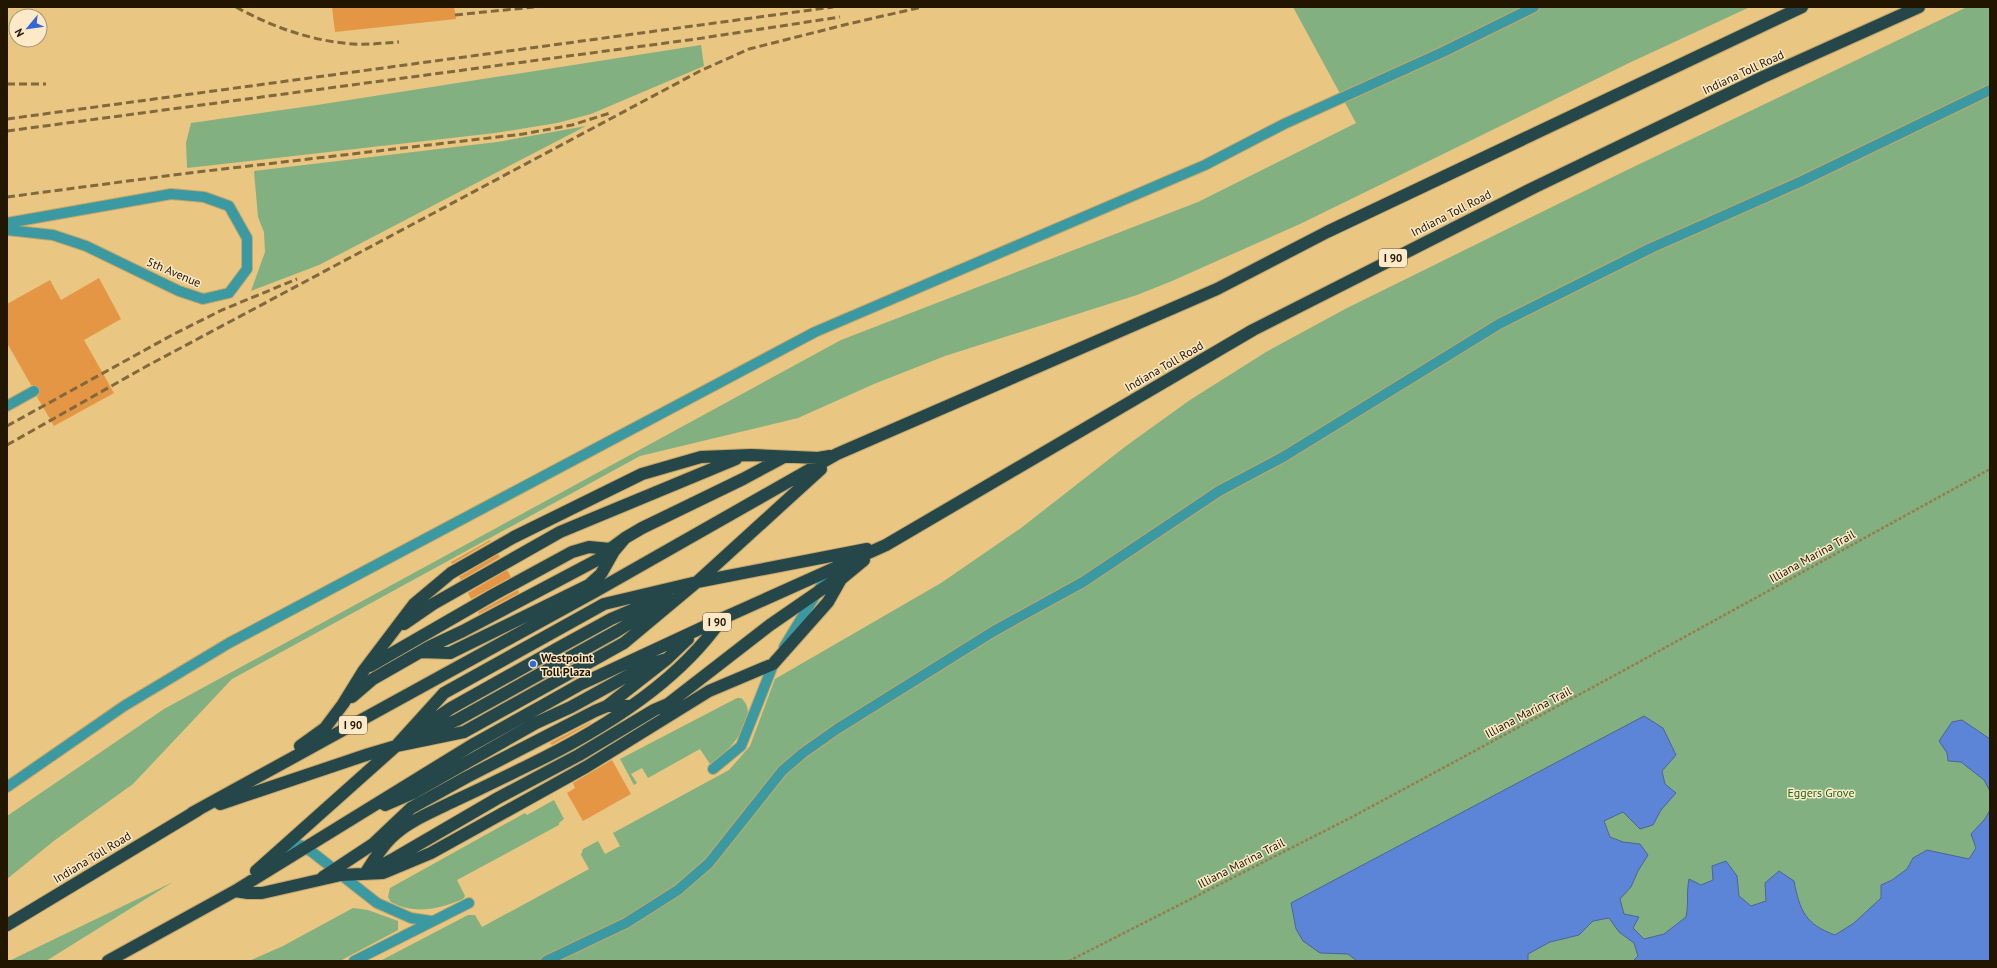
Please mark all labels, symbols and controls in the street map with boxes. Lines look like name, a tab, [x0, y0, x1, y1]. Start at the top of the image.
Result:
north arrow	[8, 8, 48, 48]
text: N	[11, 26, 27, 39]
street label: Indiana Toll Road	[1700, 47, 1786, 97]
street label: Indiana Toll Road	[1408, 186, 1494, 240]
road number: I 90	[1379, 249, 1407, 267]
street label: 5th Avenue	[145, 254, 203, 290]
street label: Indiana Toll Road	[1122, 337, 1206, 395]
street label: Illiana Marina Trail	[1767, 526, 1858, 586]
road number: I 90	[703, 613, 731, 631]
place label: Westpoint Toll Plaza	[541, 650, 594, 679]
marker: Westpoint Toll Plaza	[528, 659, 538, 669]
street label: Illiana Marina Trail	[1482, 683, 1574, 741]
road number: I 90	[339, 716, 367, 734]
park label: Eggers Grove	[1787, 785, 1855, 800]
street label: Indiana Toll Road	[50, 828, 134, 886]
street label: Illiana Marina Trail	[1195, 834, 1287, 891]

